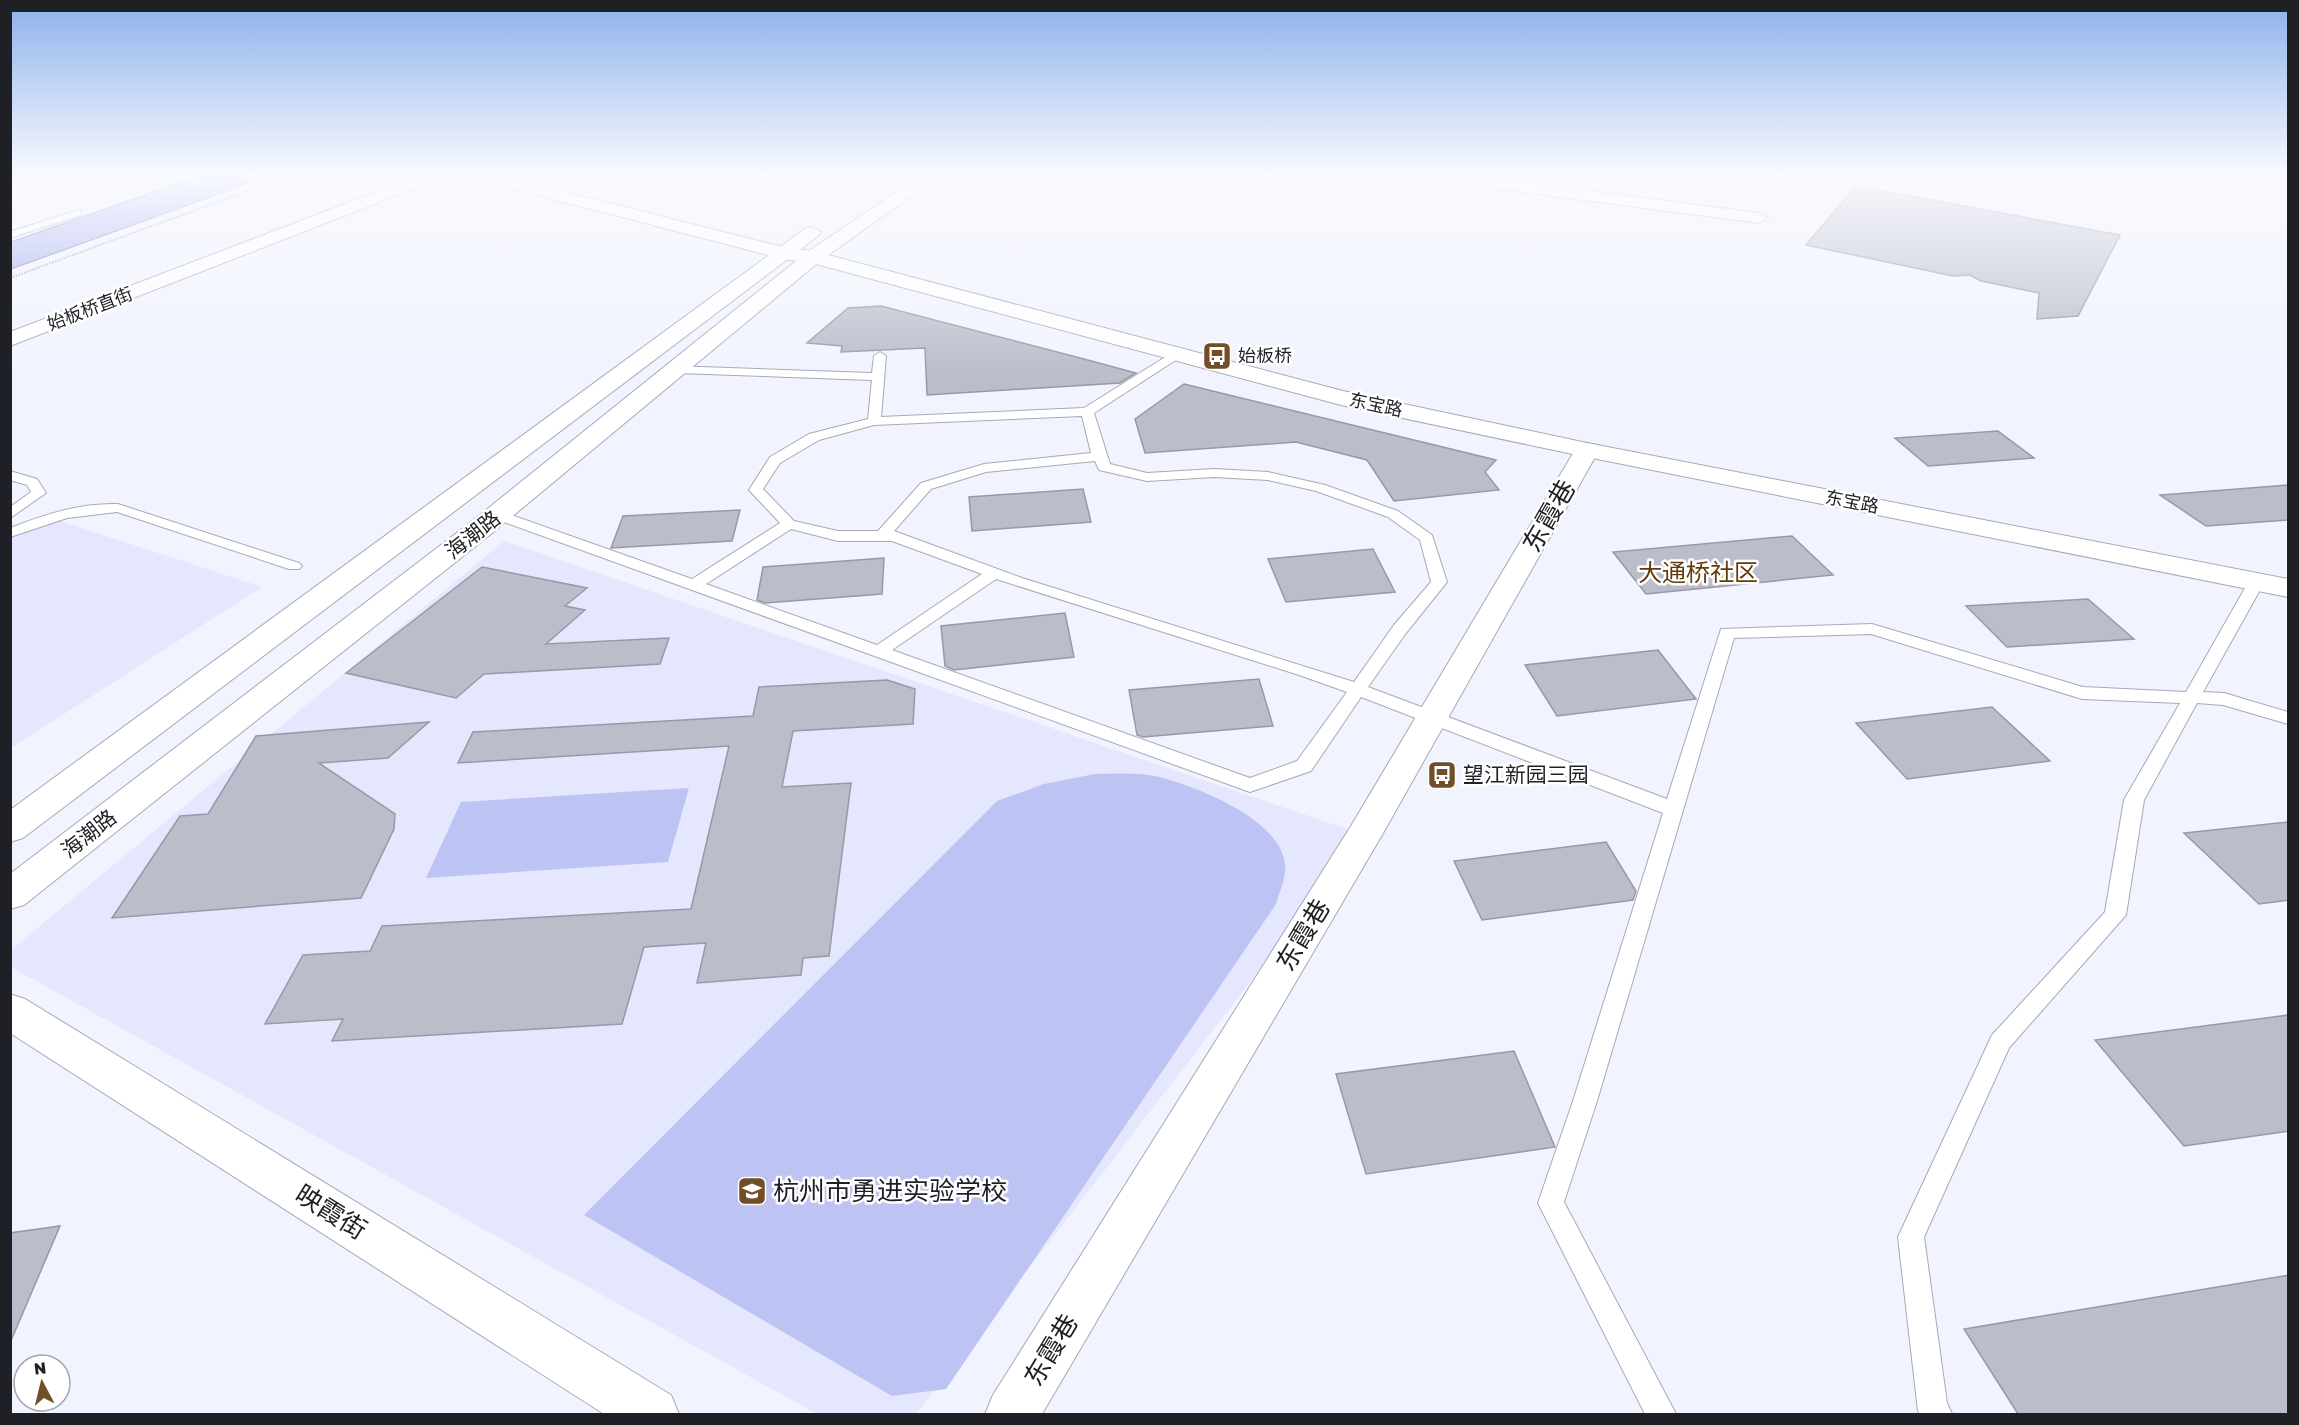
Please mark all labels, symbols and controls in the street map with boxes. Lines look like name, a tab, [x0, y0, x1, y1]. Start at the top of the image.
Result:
street label: 始板桥直街	[44, 282, 136, 334]
bus stop icon: 始板桥	[1201, 340, 1233, 372]
place label: 始板桥	[1238, 344, 1292, 366]
street label: 东宝路	[1348, 388, 1405, 420]
street label: 东霞巷	[1516, 474, 1581, 557]
street label: 东宝路	[1824, 485, 1881, 517]
street label: 海潮路	[440, 505, 505, 564]
district label: 大通桥社区	[1638, 557, 1758, 586]
bus stop icon: 望江新园三园	[1426, 759, 1458, 791]
place label: 望江新园三园	[1463, 761, 1589, 787]
street label: 海潮路	[56, 804, 121, 863]
street label: 东霞巷	[1269, 893, 1336, 976]
school or university icon: 杭州市勇进实验学校	[736, 1175, 768, 1207]
place label: 杭州市勇进实验学校	[773, 1175, 1007, 1206]
street label: 映霞街	[290, 1178, 373, 1245]
street label: 东霞巷	[1017, 1308, 1084, 1391]
north arrow	[12, 1353, 72, 1413]
text: N	[33, 1357, 47, 1379]

